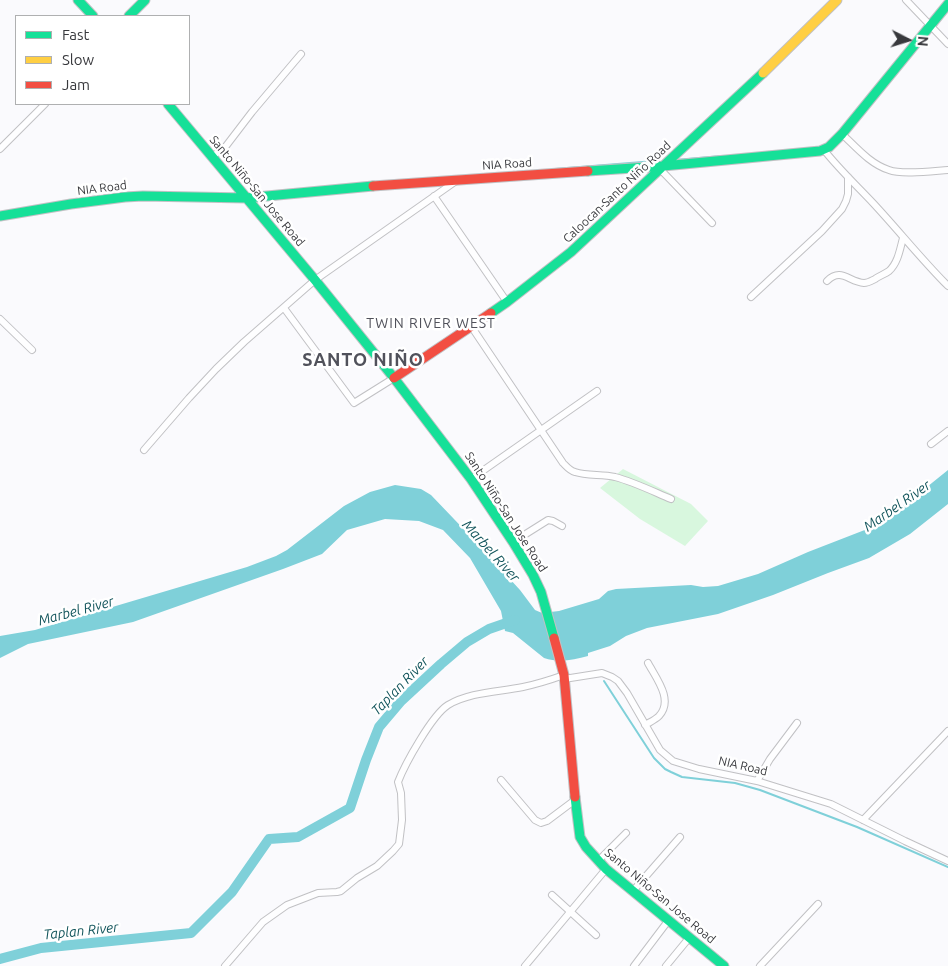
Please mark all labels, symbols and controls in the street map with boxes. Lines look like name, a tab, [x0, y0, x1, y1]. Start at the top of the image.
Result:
legend	[15, 15, 190, 105]
north arrow	[883, 15, 933, 65]
text: Fast	[62, 26, 89, 43]
text: N	[915, 35, 931, 47]
text: Slow	[62, 51, 94, 68]
text: Jam	[62, 76, 90, 93]
street label: Santo Niño-San Jose Road	[207, 133, 307, 249]
street label: Caloocan-Santo Niño Road	[560, 138, 674, 246]
street label: NIA Road	[482, 155, 532, 173]
street label: NIA Road	[76, 178, 128, 198]
district label: TWIN RIVER WEST	[364, 315, 498, 331]
district label: SANTO NIÑO	[301, 349, 425, 371]
street label: Santo Niño-San Jose Road	[462, 449, 550, 575]
water label: Marbel River	[860, 477, 934, 535]
water label: Marbel River	[459, 516, 523, 586]
water label: Marbel River	[36, 593, 116, 629]
water label: Taplan River	[368, 653, 432, 719]
street label: NIA Road	[717, 753, 769, 779]
street label: Santo Niño-San Jose Road	[602, 846, 718, 946]
water label: Taplan River	[43, 919, 119, 943]

